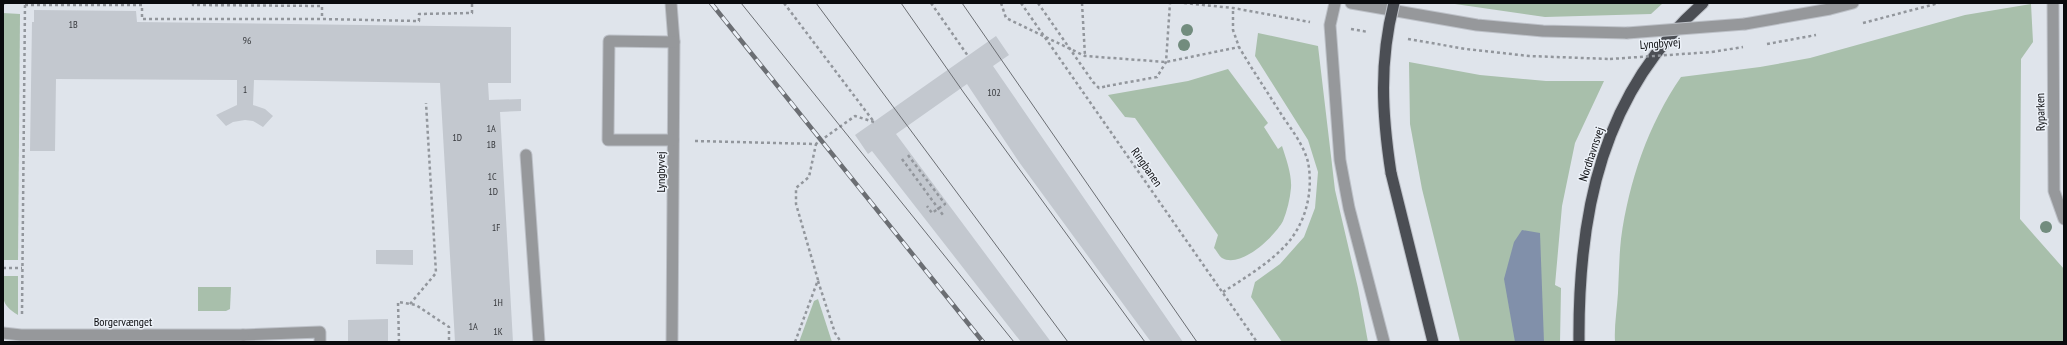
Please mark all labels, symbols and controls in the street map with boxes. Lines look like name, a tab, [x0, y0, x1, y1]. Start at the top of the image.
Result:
house number: 1B	[68, 18, 78, 31]
house number: 96	[243, 34, 252, 47]
street label: Lyngbyvej	[1639, 34, 1681, 52]
house number: 1	[243, 83, 247, 96]
house number: 102	[987, 86, 1001, 99]
street label: Ryparken	[2032, 93, 2048, 131]
house number: 1A	[486, 122, 496, 135]
street label: Nordhavnsvej	[1575, 125, 1607, 183]
house number: 1D	[452, 131, 462, 144]
house number: 1B	[486, 138, 496, 151]
street label: Ringbanen	[1128, 145, 1166, 189]
street label: Lyngbyvej	[653, 152, 668, 192]
house number: 1C	[487, 170, 497, 183]
house number: 1D	[488, 185, 498, 198]
house number: 1F	[492, 221, 500, 234]
house number: 1H	[493, 296, 503, 309]
street label: Borgervænget	[94, 314, 153, 329]
house number: 1A	[468, 320, 478, 333]
house number: 1K	[493, 325, 503, 338]

